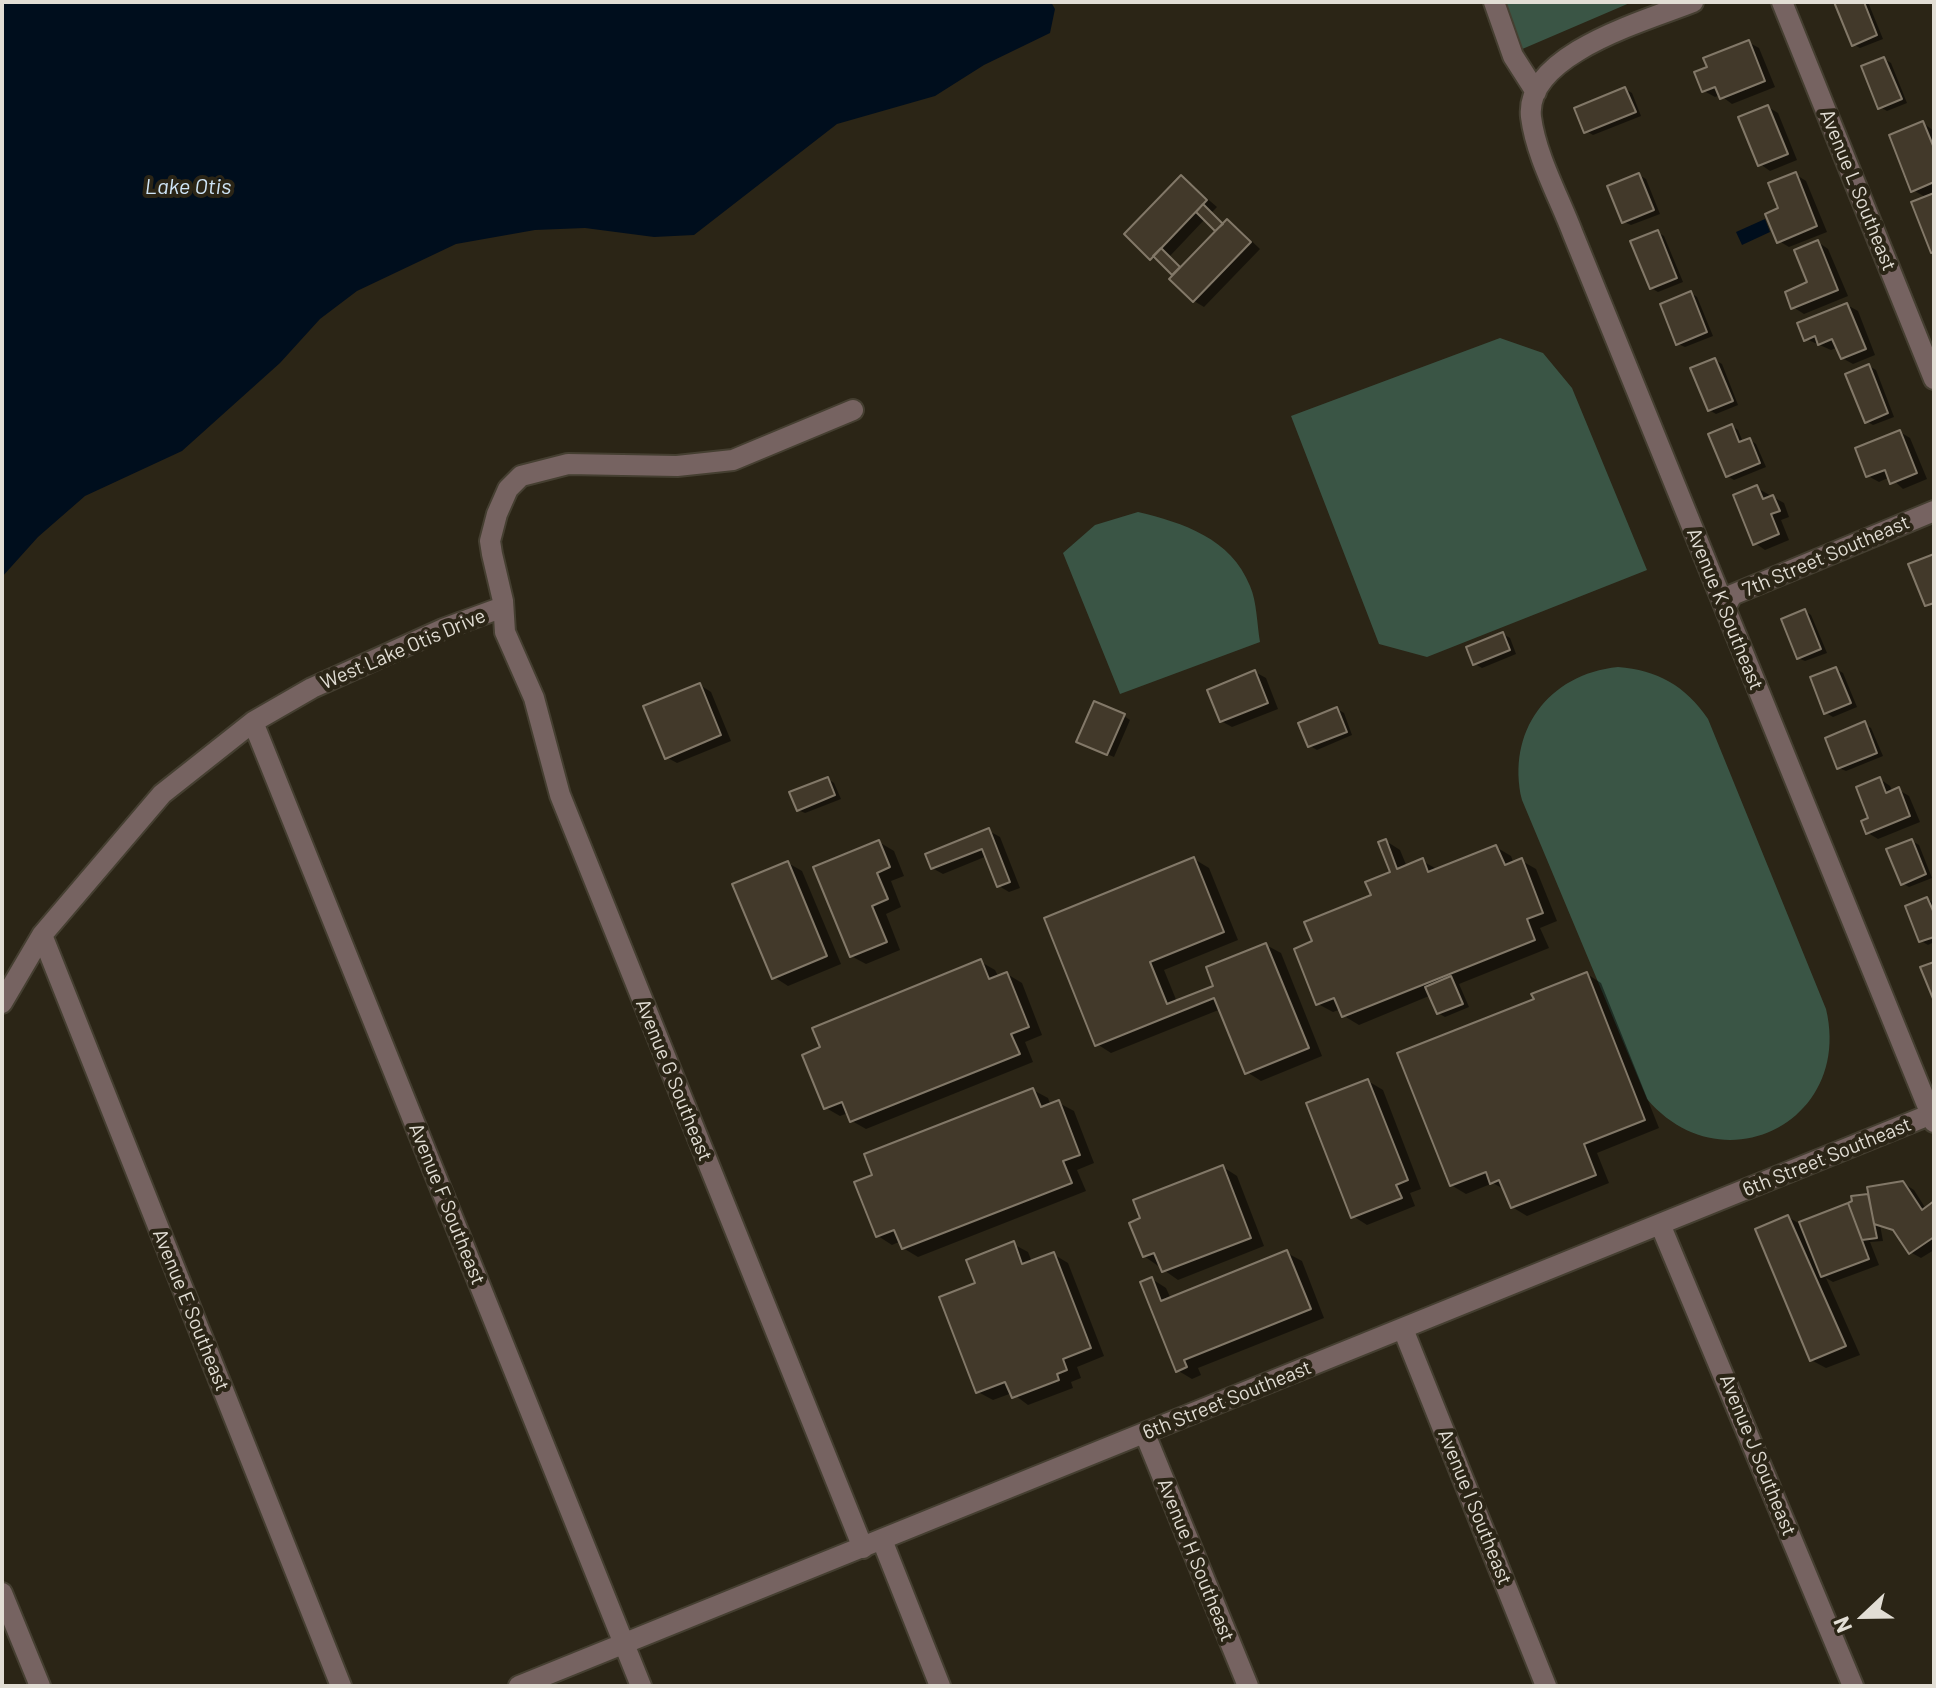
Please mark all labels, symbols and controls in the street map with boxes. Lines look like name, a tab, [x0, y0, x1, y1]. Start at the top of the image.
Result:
street label: Avenue L Southeast	[1815, 106, 1901, 274]
water label: Lake Otis	[145, 174, 231, 200]
street label: 7th Street Southeast	[1739, 510, 1913, 602]
street label: Avenue K Southeast	[1682, 524, 1768, 694]
street label: West Lake Otis Drive	[317, 603, 489, 695]
street label: Avenue G Southeast	[631, 995, 717, 1165]
street label: 6th Street Southeast	[1739, 1112, 1915, 1202]
street label: Avenue F Southeast	[404, 1120, 490, 1288]
street label: Avenue E Southeast	[148, 1226, 234, 1394]
street label: 6th Street Southeast	[1139, 1355, 1315, 1445]
street label: Avenue J Southeast	[1715, 1371, 1801, 1539]
street label: Avenue I Southeast	[1433, 1426, 1517, 1588]
street label: Avenue H Southeast	[1152, 1475, 1240, 1645]
north arrow	[1824, 1576, 1904, 1656]
text: N	[1827, 1613, 1857, 1637]

